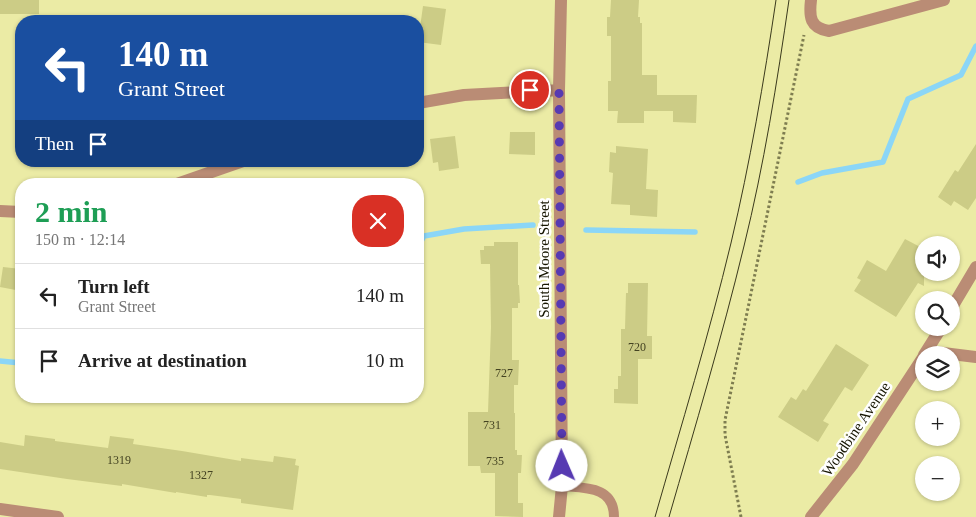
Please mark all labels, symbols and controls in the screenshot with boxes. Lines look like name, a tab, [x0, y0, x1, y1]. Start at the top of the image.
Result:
icon: left	[35, 35, 100, 100]
text: 140 m	[118, 35, 208, 74]
pin	[509, 69, 551, 111]
text: Grant Street	[118, 76, 225, 101]
icon: arrive	[516, 76, 544, 104]
icon: arrive	[84, 130, 112, 158]
text: Then	[35, 133, 74, 154]
text: 2 min	[35, 195, 108, 228]
button: close	[352, 195, 404, 247]
street label: South Moore Street	[536, 199, 552, 318]
text: 150 m · 12:14	[35, 231, 125, 248]
map controls	[915, 236, 960, 501]
button: sound	[915, 236, 960, 281]
text: Turn left	[78, 276, 150, 297]
icon: left	[35, 282, 63, 310]
text: 140 m	[356, 285, 404, 306]
button: search	[915, 291, 960, 336]
text: Grant Street	[78, 298, 156, 315]
house number: 720	[628, 340, 646, 354]
button: layers	[915, 346, 960, 391]
icon: arrive	[35, 347, 63, 375]
text: Arrive at destination	[78, 350, 247, 371]
text: 10 m	[365, 350, 404, 371]
house number: 727	[495, 366, 513, 380]
street label: Woodbine Avenue	[819, 379, 894, 479]
button: +	[915, 401, 960, 446]
house number: 731	[483, 418, 501, 432]
position arrow	[535, 439, 587, 491]
house number: 1319	[107, 453, 131, 467]
house number: 735	[486, 454, 504, 468]
button: −	[915, 456, 960, 501]
house number: 1327	[189, 468, 213, 482]

